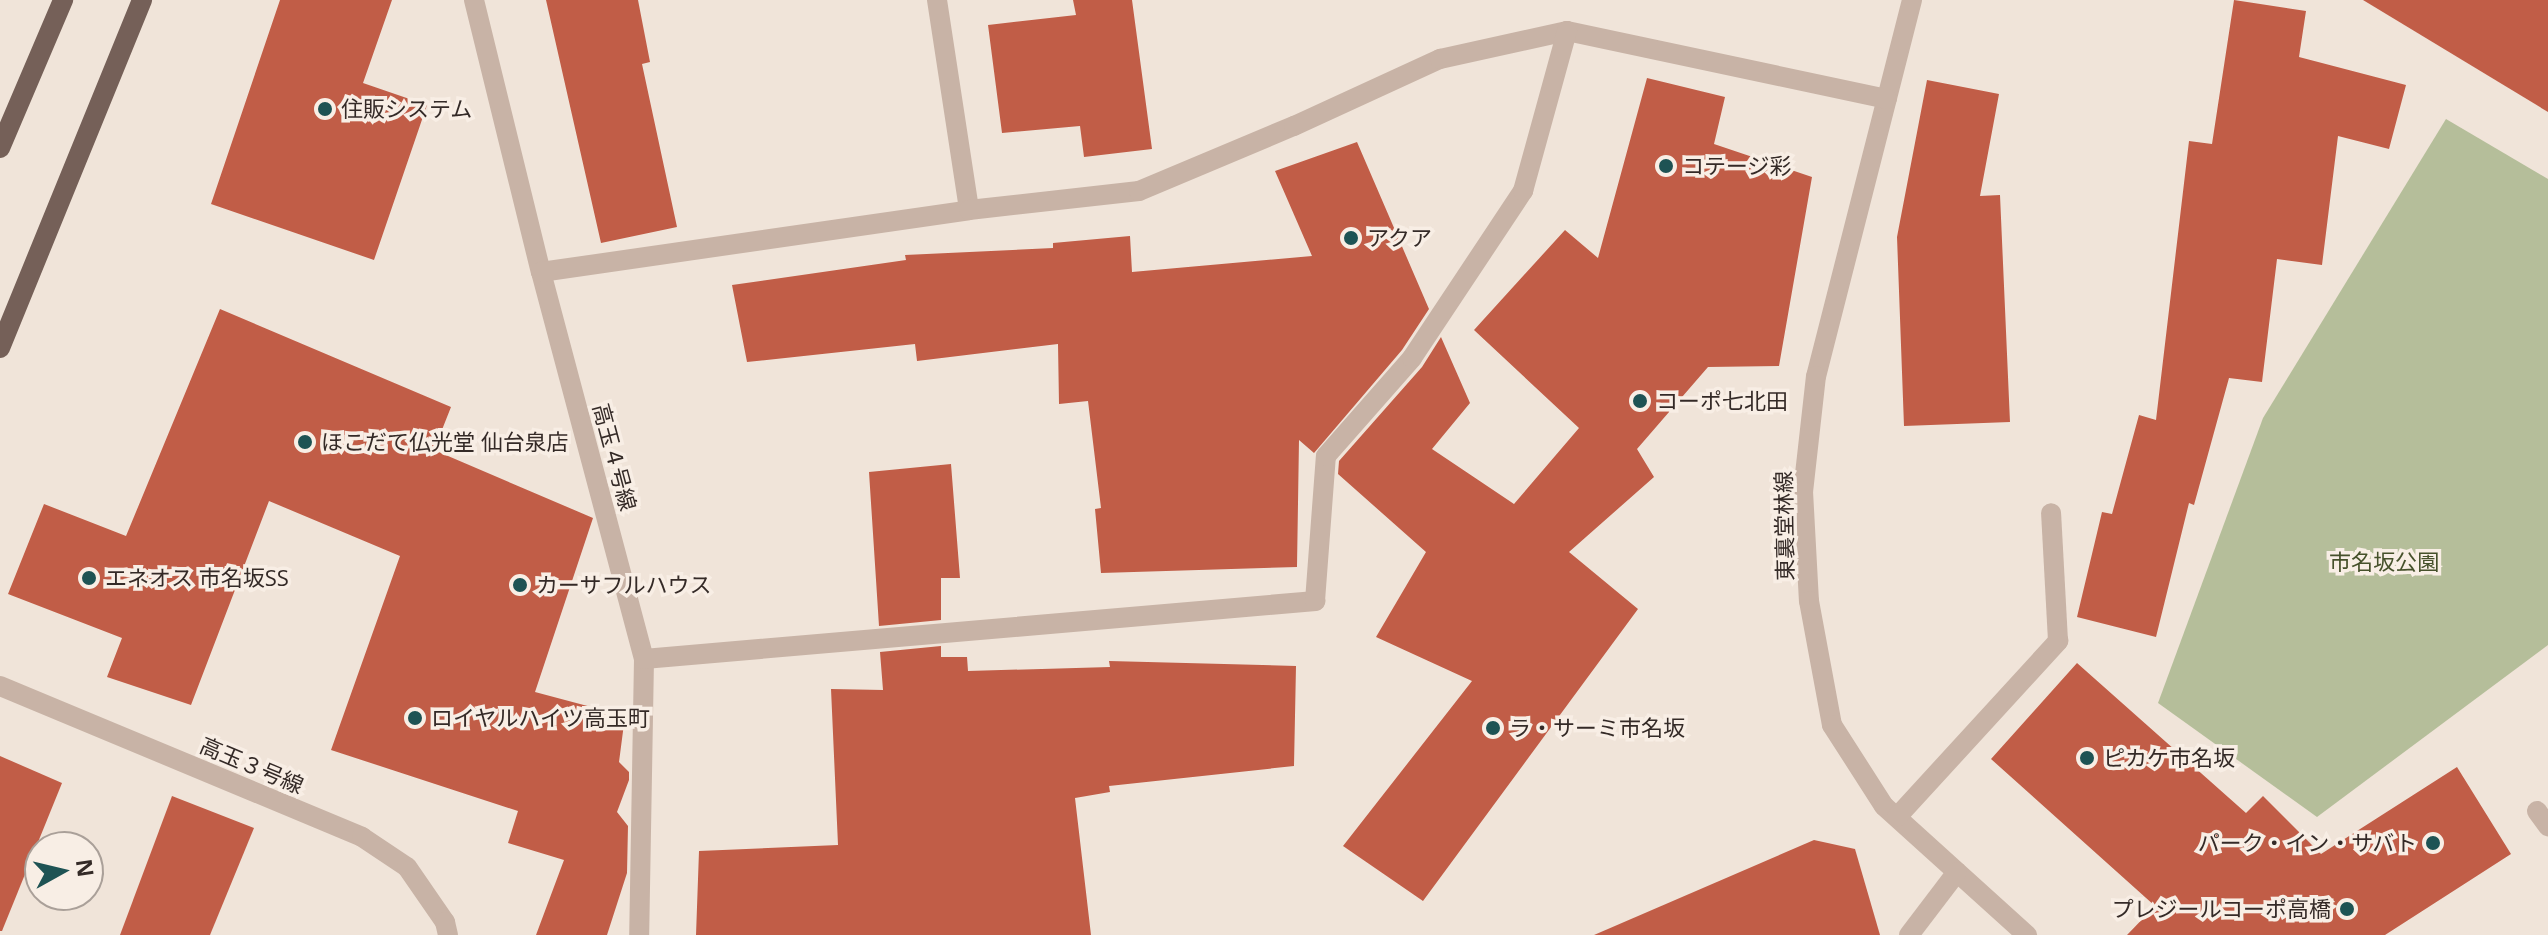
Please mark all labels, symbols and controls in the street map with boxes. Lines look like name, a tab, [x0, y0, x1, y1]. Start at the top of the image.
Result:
place label: 住販システム	[341, 96, 473, 122]
marker: 住販システム	[316, 100, 334, 118]
place label: コテージ彩	[1682, 153, 1792, 179]
marker: コテージ彩	[1657, 157, 1675, 175]
place label: アクア	[1367, 225, 1433, 251]
marker: アクア	[1342, 229, 1360, 247]
place label: コーポ七北田	[1656, 388, 1788, 414]
marker: コーポ七北田	[1631, 392, 1649, 410]
street label: 高玉４号線	[588, 400, 642, 514]
place label: ほこだて仏光堂 仙台泉店	[321, 429, 569, 455]
marker: ほこだて仏光堂 仙台泉店	[296, 433, 314, 451]
street label: 東裏堂林線	[1770, 471, 1798, 581]
park label: 市名坂公園	[2329, 549, 2439, 575]
place label: エネオス 市名坂SS	[105, 565, 289, 591]
marker: エネオス 市名坂SS	[80, 569, 98, 587]
place label: カーサフルハウス	[536, 572, 712, 598]
marker: カーサフルハウス	[511, 576, 529, 594]
place label: ロイヤルハイツ高玉町	[431, 705, 651, 731]
marker: ロイヤルハイツ高玉町	[406, 709, 424, 727]
place label: ラ・サーミ市名坂	[1509, 715, 1685, 741]
marker: ラ・サーミ市名坂	[1484, 719, 1502, 737]
street label: 高玉３号線	[196, 731, 308, 799]
place label: ピカケ市名坂	[2103, 745, 2235, 771]
marker: ピカケ市名坂	[2078, 749, 2096, 767]
place label: パーク・イン・サバト	[2197, 830, 2417, 856]
north arrow	[24, 831, 104, 911]
marker: パーク・イン・サバト	[2424, 834, 2442, 852]
text: N	[70, 857, 102, 879]
place label: プレジールコーポ高橋	[2111, 896, 2331, 922]
marker: プレジールコーポ高橋	[2338, 900, 2356, 918]

